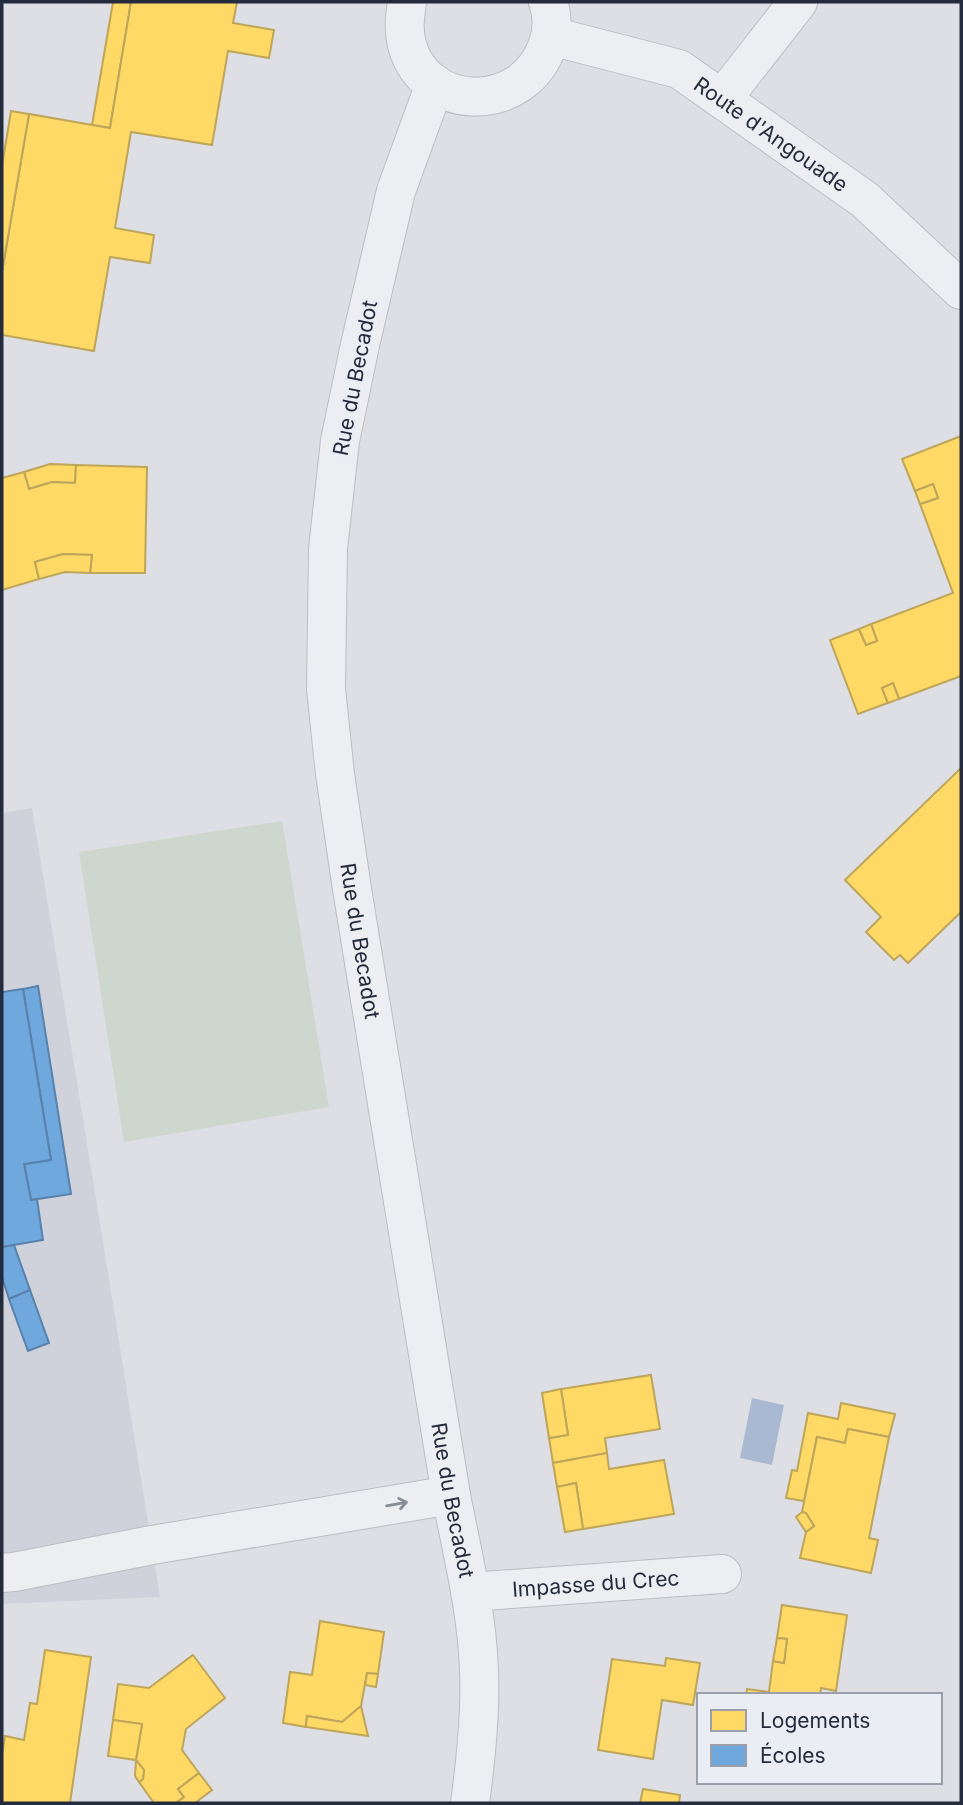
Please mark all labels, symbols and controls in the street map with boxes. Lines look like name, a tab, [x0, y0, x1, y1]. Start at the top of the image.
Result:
street label: Route d'Angouade	[690, 71, 853, 197]
street label: Rue du Becadot	[328, 298, 382, 458]
street label: Rue du Becadot	[336, 861, 386, 1021]
street label: Rue du Becadot	[427, 1421, 480, 1580]
one-way arrow	[386, 1497, 408, 1510]
street label: Impasse du Crec	[511, 1565, 680, 1601]
legend	[697, 1693, 942, 1784]
text: Logements	[760, 1708, 870, 1733]
text: Écoles	[760, 1742, 826, 1768]

